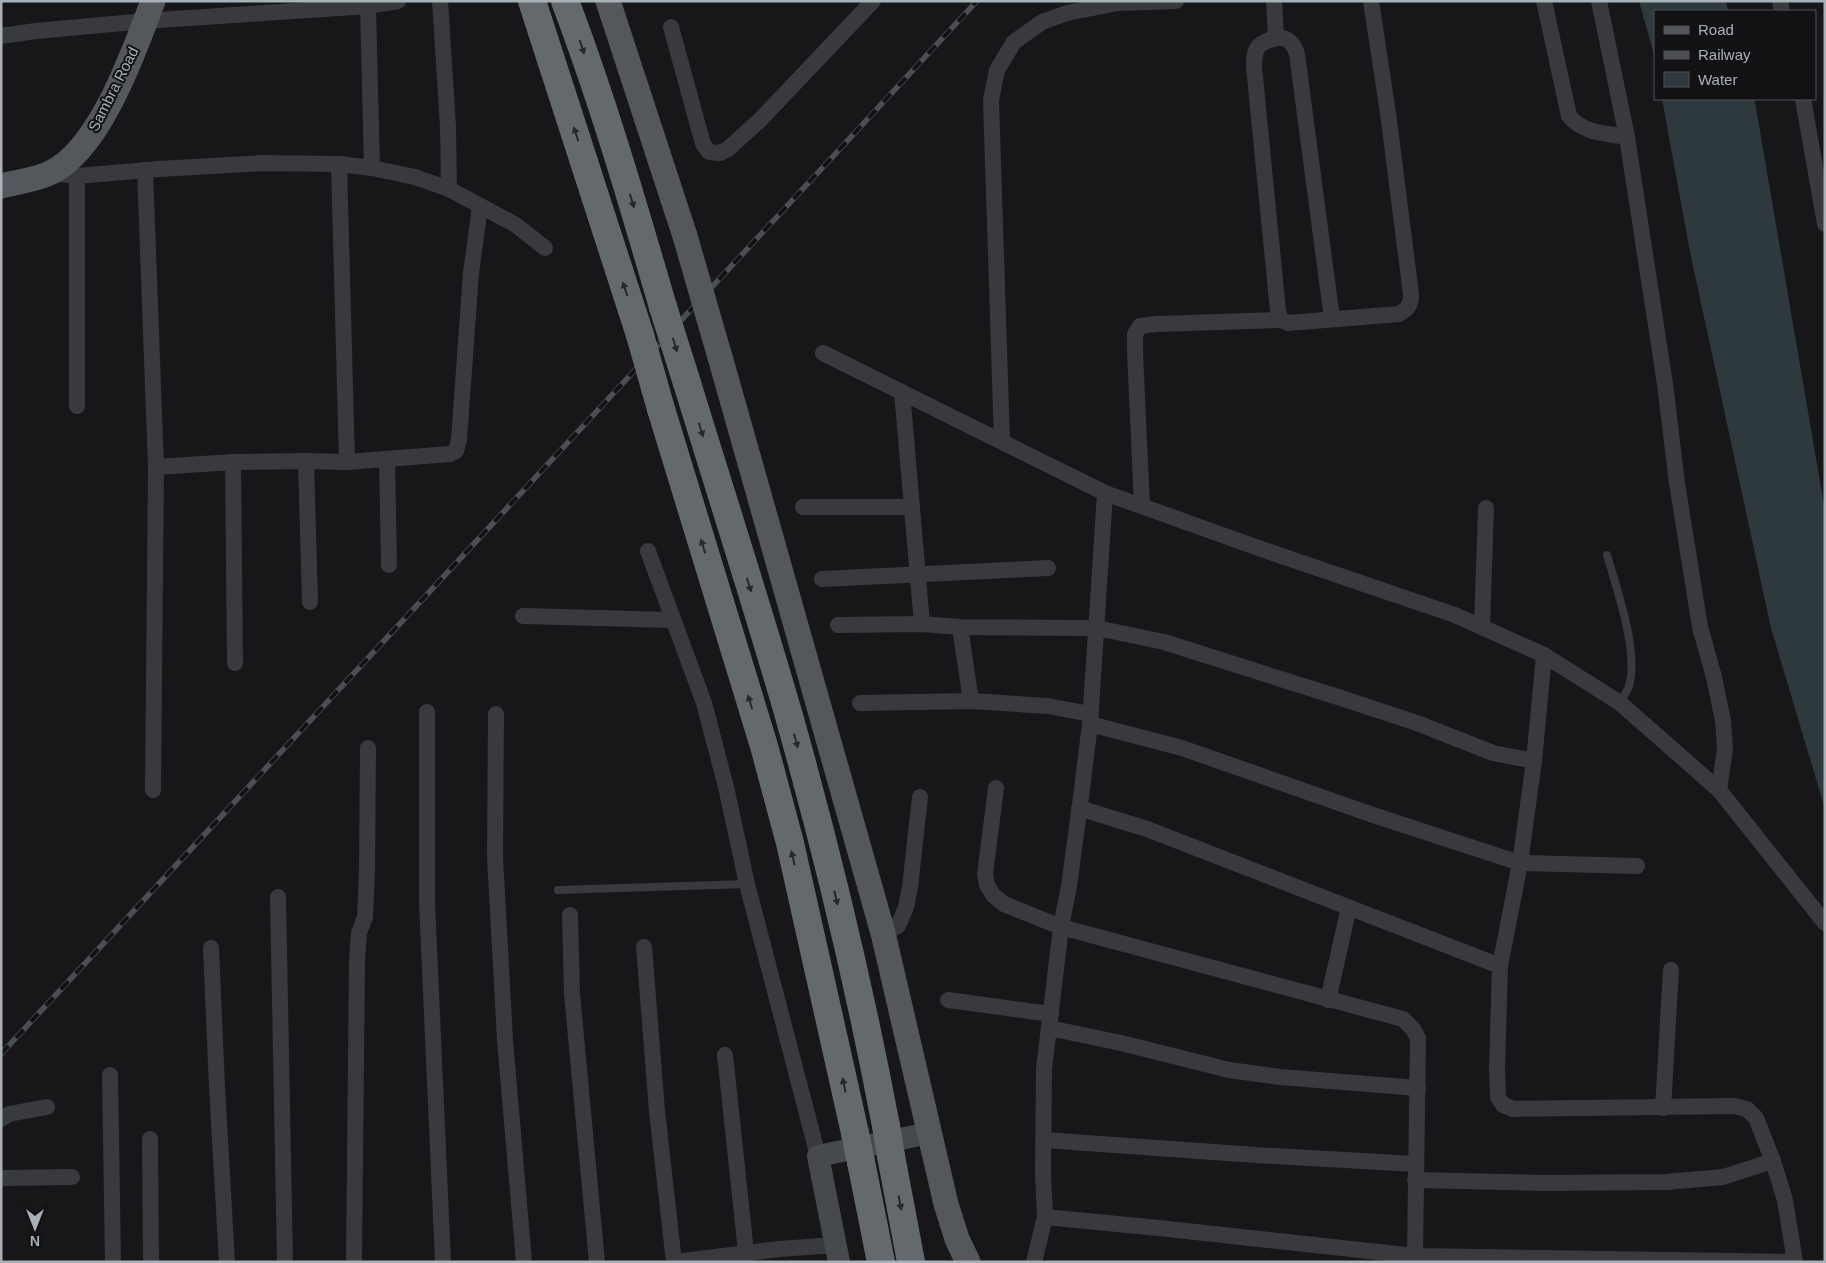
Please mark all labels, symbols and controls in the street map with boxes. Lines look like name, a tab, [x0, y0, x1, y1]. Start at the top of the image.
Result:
legend	[1654, 10, 1816, 100]
text: Road	[1698, 21, 1734, 38]
one-way arrow	[578, 40, 586, 55]
street label: Sambra Road	[84, 44, 142, 134]
text: Railway	[1698, 46, 1751, 63]
text: Water	[1698, 71, 1737, 88]
one-way arrow	[571, 126, 579, 141]
one-way arrow	[628, 194, 636, 209]
one-way arrow	[621, 281, 629, 296]
one-way arrow	[672, 338, 680, 353]
one-way arrow	[698, 422, 706, 437]
one-way arrow	[699, 539, 706, 554]
one-way arrow	[746, 578, 753, 593]
one-way arrow	[746, 694, 754, 709]
one-way arrow	[792, 733, 800, 748]
one-way arrow	[789, 851, 797, 866]
one-way arrow	[832, 891, 840, 906]
one-way arrow	[840, 1077, 848, 1093]
one-way arrow	[897, 1196, 905, 1212]
north arrow	[10, 1203, 60, 1253]
text: N	[30, 1233, 40, 1249]

